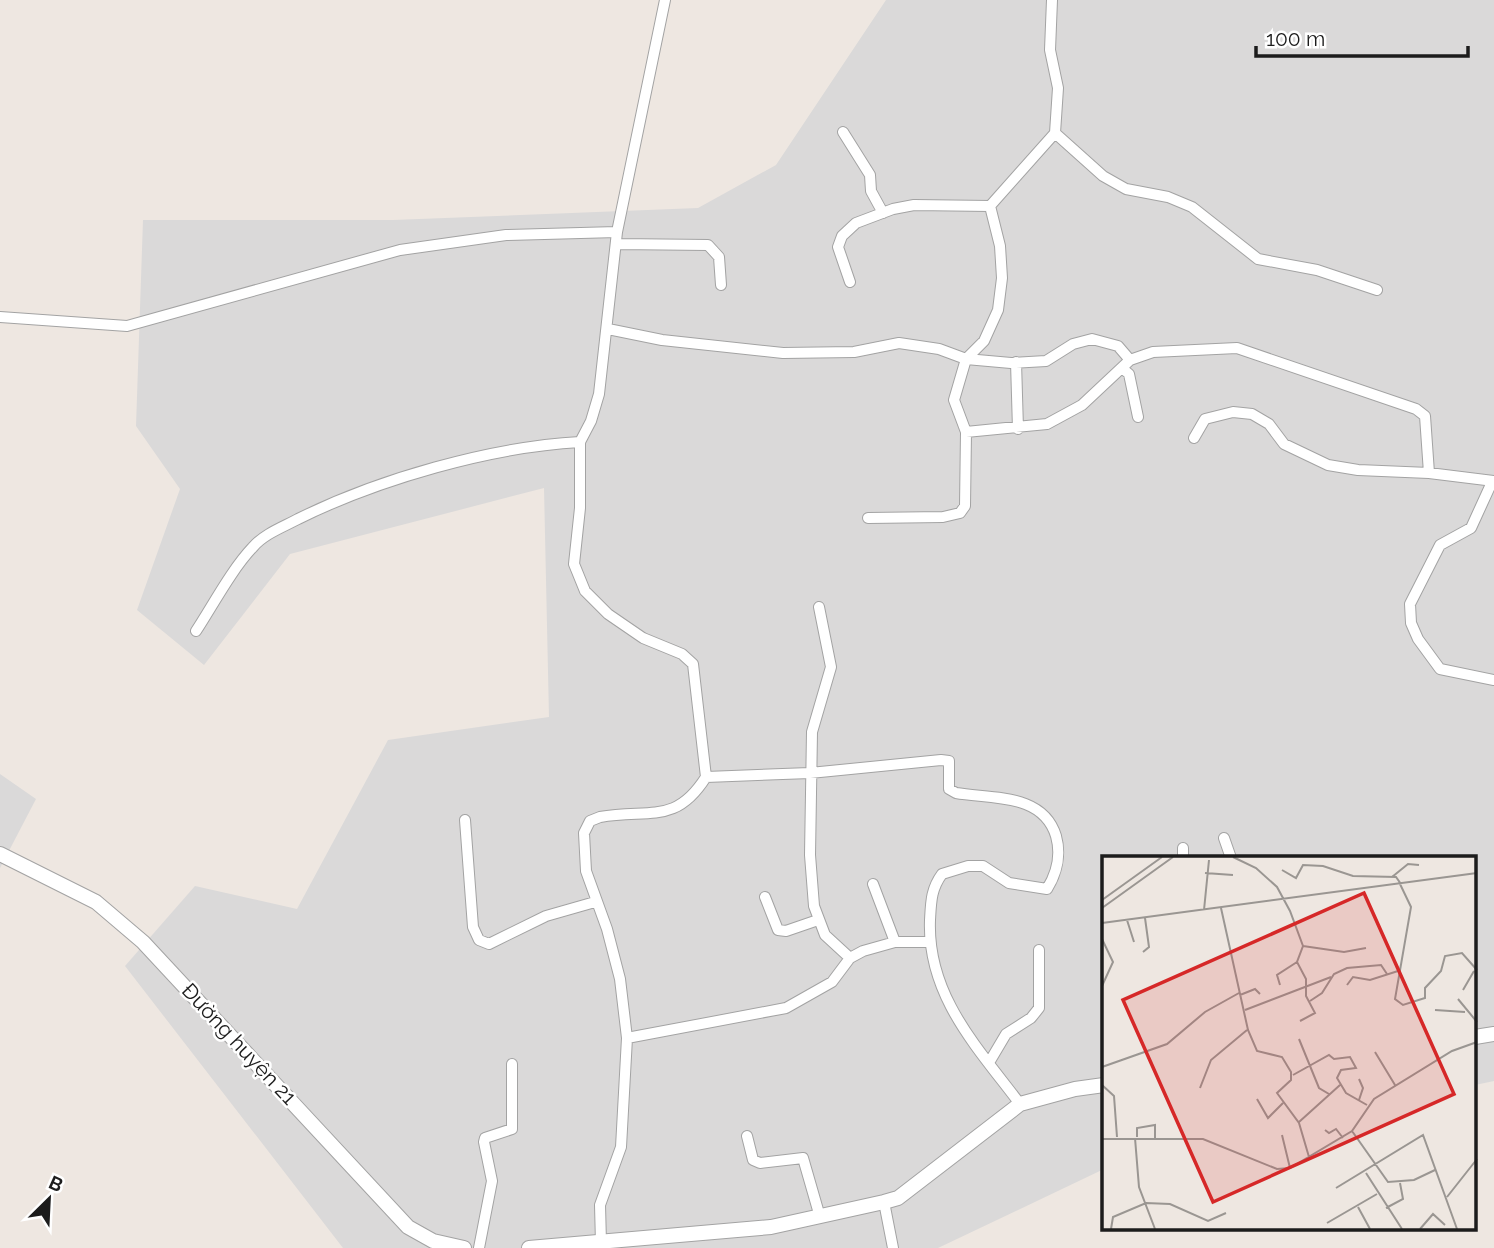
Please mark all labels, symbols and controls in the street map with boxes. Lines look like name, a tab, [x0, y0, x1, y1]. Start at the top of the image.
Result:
scale bar	[1256, 14, 1468, 58]
text: 100 m	[1266, 26, 1325, 51]
inset map	[1102, 856, 1476, 1230]
street label: Đường huyện 21	[177, 978, 302, 1109]
north arrow	[14, 1164, 84, 1234]
text: B	[46, 1171, 66, 1196]

